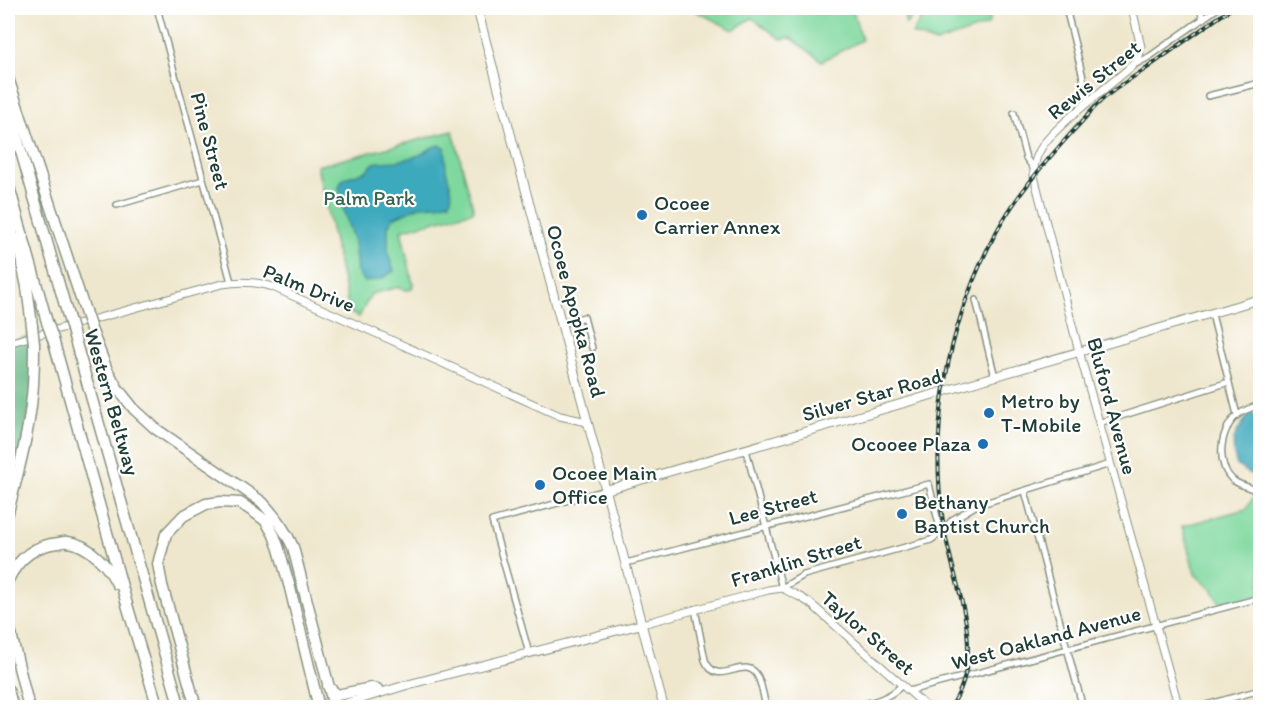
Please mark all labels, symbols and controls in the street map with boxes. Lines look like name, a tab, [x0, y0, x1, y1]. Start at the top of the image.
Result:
street label: Rewis Street	[1042, 34, 1145, 125]
street label: Pine Street	[185, 89, 236, 192]
park label: Palm Park	[323, 185, 415, 210]
place label: Ocoee Carrier Annex	[654, 190, 781, 239]
marker: Ocoee Carrier Annex	[635, 208, 649, 222]
street label: Ocoee Apopka Road	[541, 222, 612, 400]
street label: Palm Drive	[260, 258, 359, 317]
street label: Western Beltway	[80, 325, 145, 478]
street label: Bluford Avenue	[1082, 334, 1143, 477]
street label: Silver Star Road	[799, 362, 945, 426]
place label: Metro by T-Mobile	[1001, 388, 1081, 437]
marker: Metro by T-Mobile	[982, 406, 996, 420]
place label: Ocooee Plaza	[851, 431, 971, 456]
marker: Ocooee Plaza	[976, 437, 990, 451]
place label: Ocoee Main Office	[552, 460, 657, 509]
marker: Ocoee Main Office	[533, 478, 547, 492]
street label: Lee Street	[726, 483, 820, 530]
place label: Bethany Baptist Church	[914, 489, 1050, 538]
marker: Bethany Baptist Church	[895, 507, 909, 521]
street label: Franklin Street	[728, 529, 864, 592]
street label: Taylor Street	[816, 585, 920, 680]
street label: West Oakland Avenue	[948, 600, 1144, 675]

